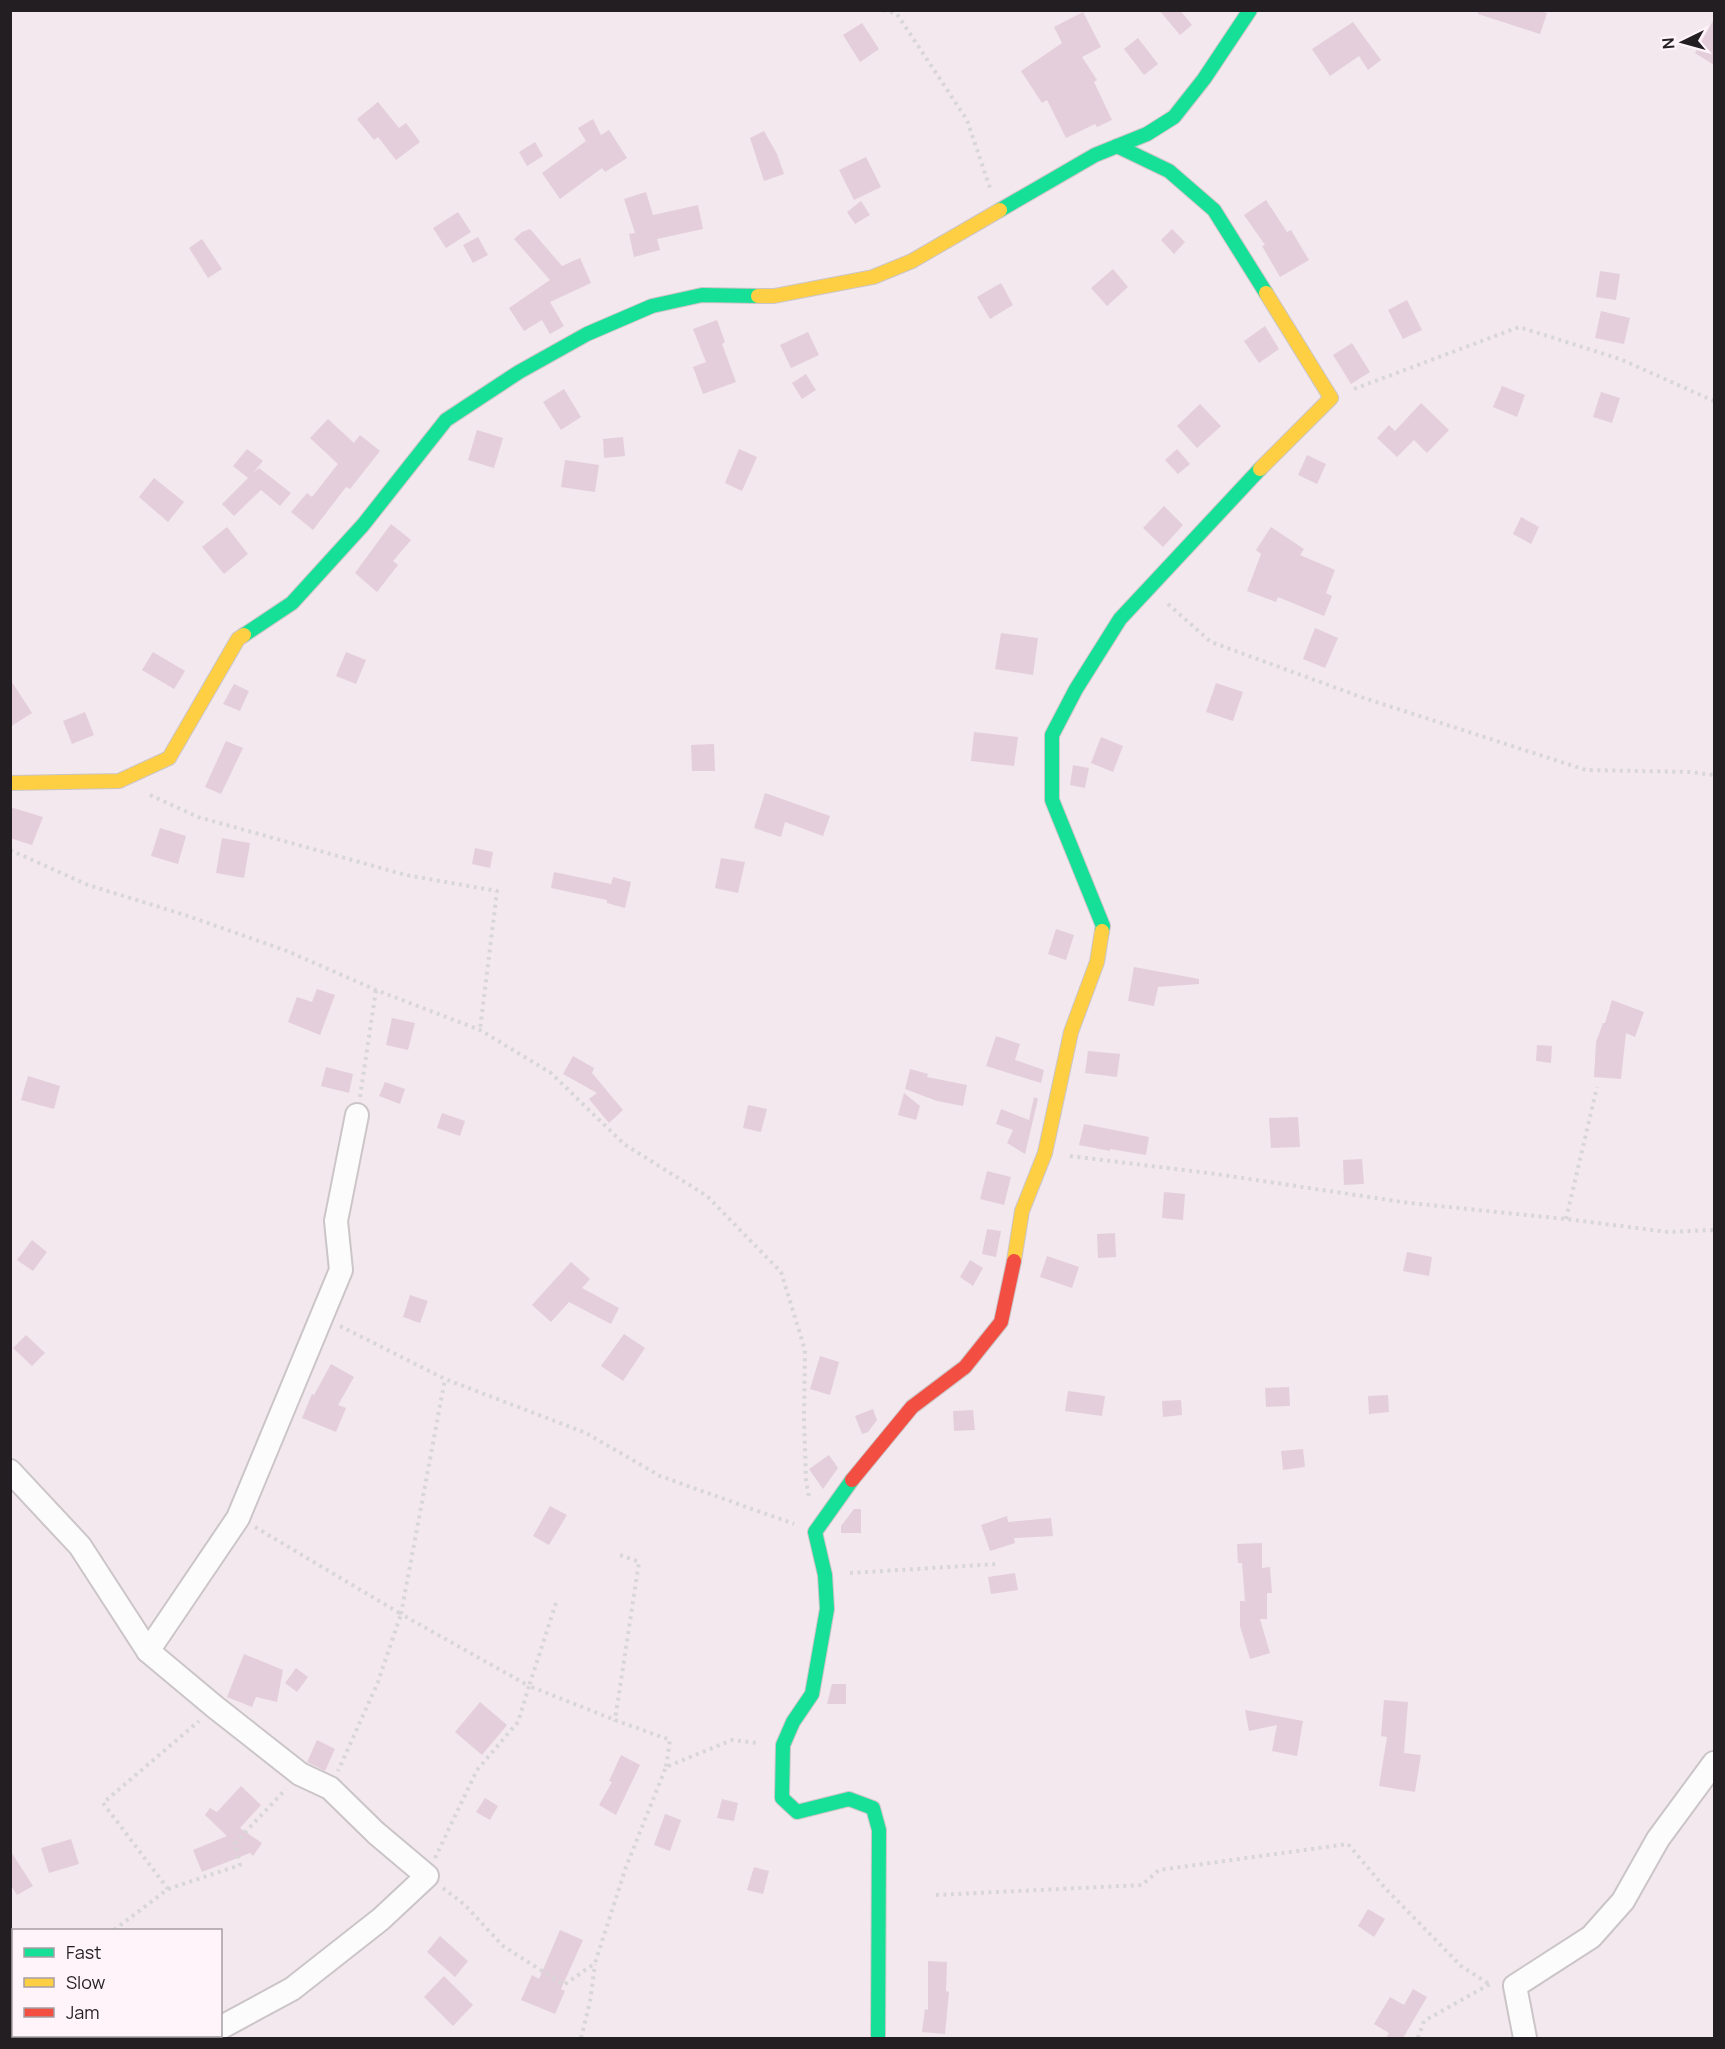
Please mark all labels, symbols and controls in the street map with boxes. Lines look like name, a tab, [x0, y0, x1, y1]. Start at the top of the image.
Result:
north arrow	[1653, 12, 1713, 72]
text: N	[1657, 37, 1680, 50]
legend	[12, 1929, 222, 2037]
text: Fast	[66, 1940, 101, 1964]
text: Slow	[66, 1970, 106, 1994]
text: Jam	[66, 2000, 100, 2024]

